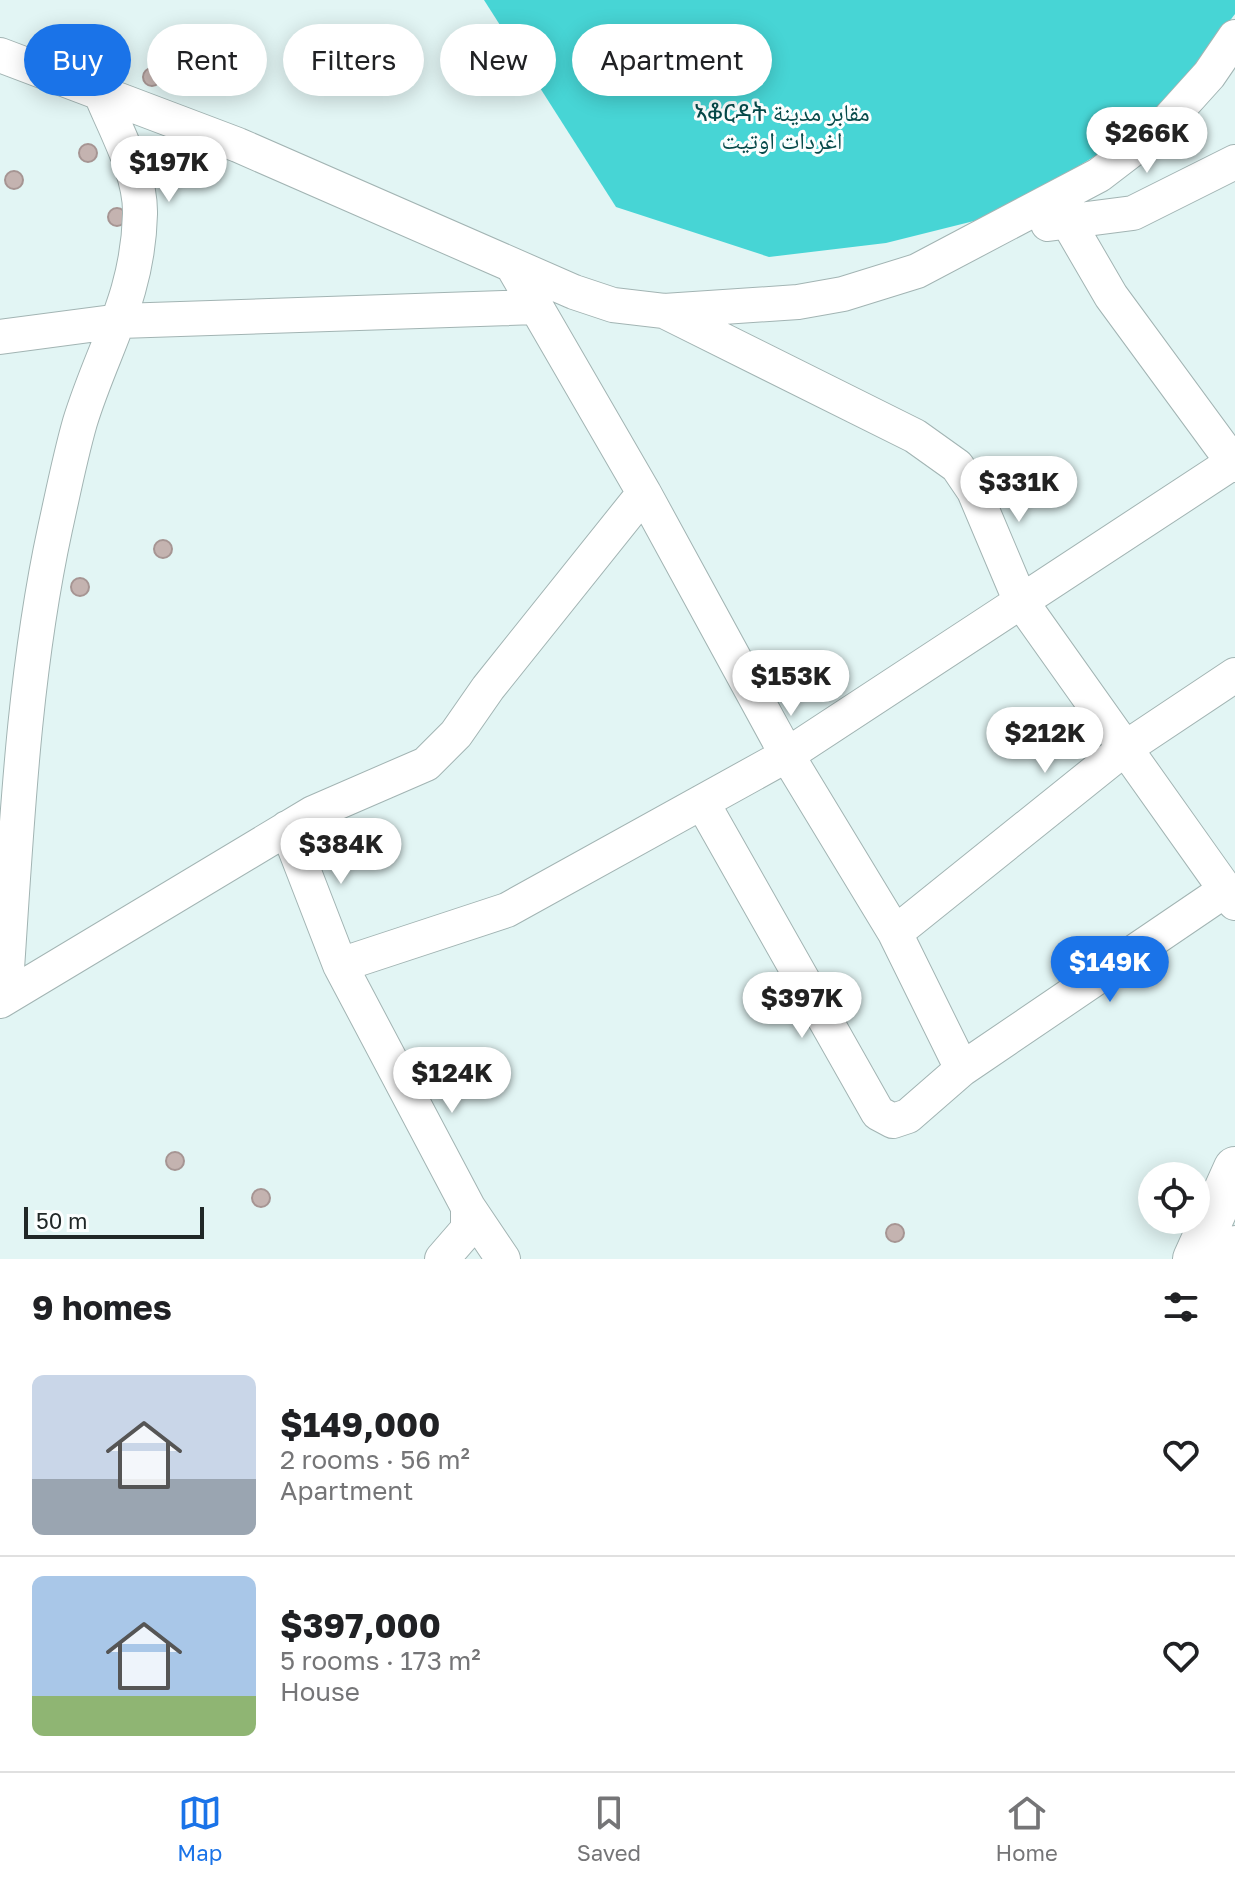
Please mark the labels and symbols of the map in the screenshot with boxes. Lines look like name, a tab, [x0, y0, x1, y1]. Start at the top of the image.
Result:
park label: ኣቆርዳት مقابر مدينة اغردات اوتيت	[694, 97, 870, 154]
pin: $266K	[1091, 107, 1203, 175]
pin: $197K	[113, 136, 225, 204]
pin: $331K	[963, 456, 1075, 524]
pin: $153K	[735, 650, 847, 718]
pin: $212K	[989, 707, 1101, 775]
pin: $384K	[285, 818, 397, 886]
pin: $149K	[1054, 936, 1166, 1004]
pin: $397K	[746, 972, 858, 1040]
pin: $124K	[396, 1047, 508, 1115]
scale bar	[24, 1203, 204, 1239]

